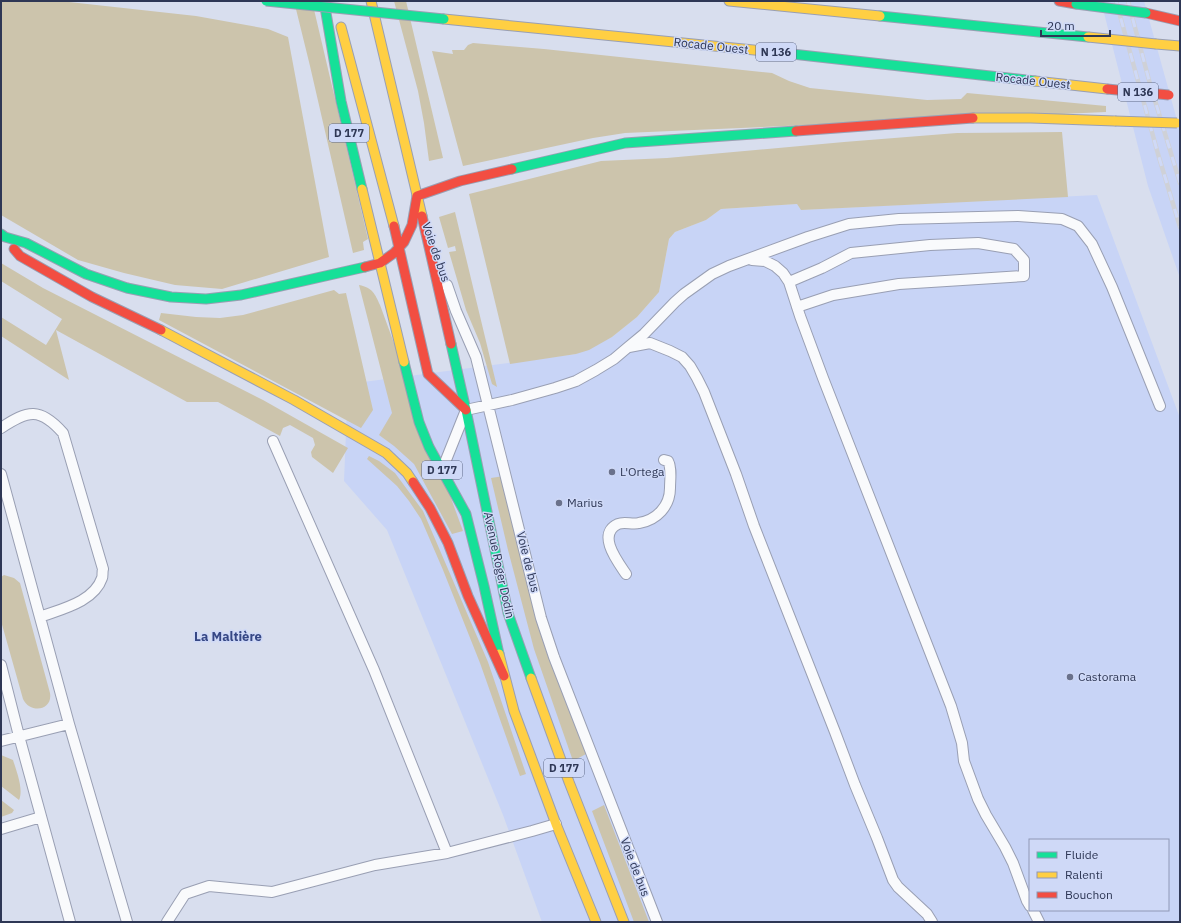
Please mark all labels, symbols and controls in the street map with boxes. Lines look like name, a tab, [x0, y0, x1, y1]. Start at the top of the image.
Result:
scale bar	[1041, 12, 1110, 38]
text: 20 m	[1047, 18, 1075, 33]
street label: Rocade Ouest	[673, 34, 749, 57]
road number: N 136	[756, 43, 796, 61]
street label: Rocade Ouest	[995, 69, 1071, 92]
road number: N 136	[1118, 83, 1158, 101]
road number: D 177	[329, 124, 369, 142]
street label: Voie de bus	[419, 220, 454, 284]
road number: D 177	[422, 461, 462, 479]
place label: L'Ortega	[620, 464, 665, 479]
marker: L'Ortega	[607, 467, 617, 477]
place label: Marius	[567, 495, 603, 510]
marker: Marius	[554, 498, 564, 508]
street label: Avenue Roger Dodin	[481, 510, 518, 620]
street label: Voie de bus	[514, 530, 543, 594]
district label: La Maltière	[194, 628, 262, 645]
place label: Castorama	[1078, 669, 1137, 684]
marker: Castorama	[1065, 672, 1075, 682]
road number: D 177	[544, 759, 584, 777]
street label: Voie de bus	[617, 835, 654, 899]
legend	[1029, 839, 1169, 911]
text: Fluide	[1065, 847, 1099, 862]
text: Ralenti	[1065, 867, 1103, 882]
text: Bouchon	[1065, 887, 1113, 902]

